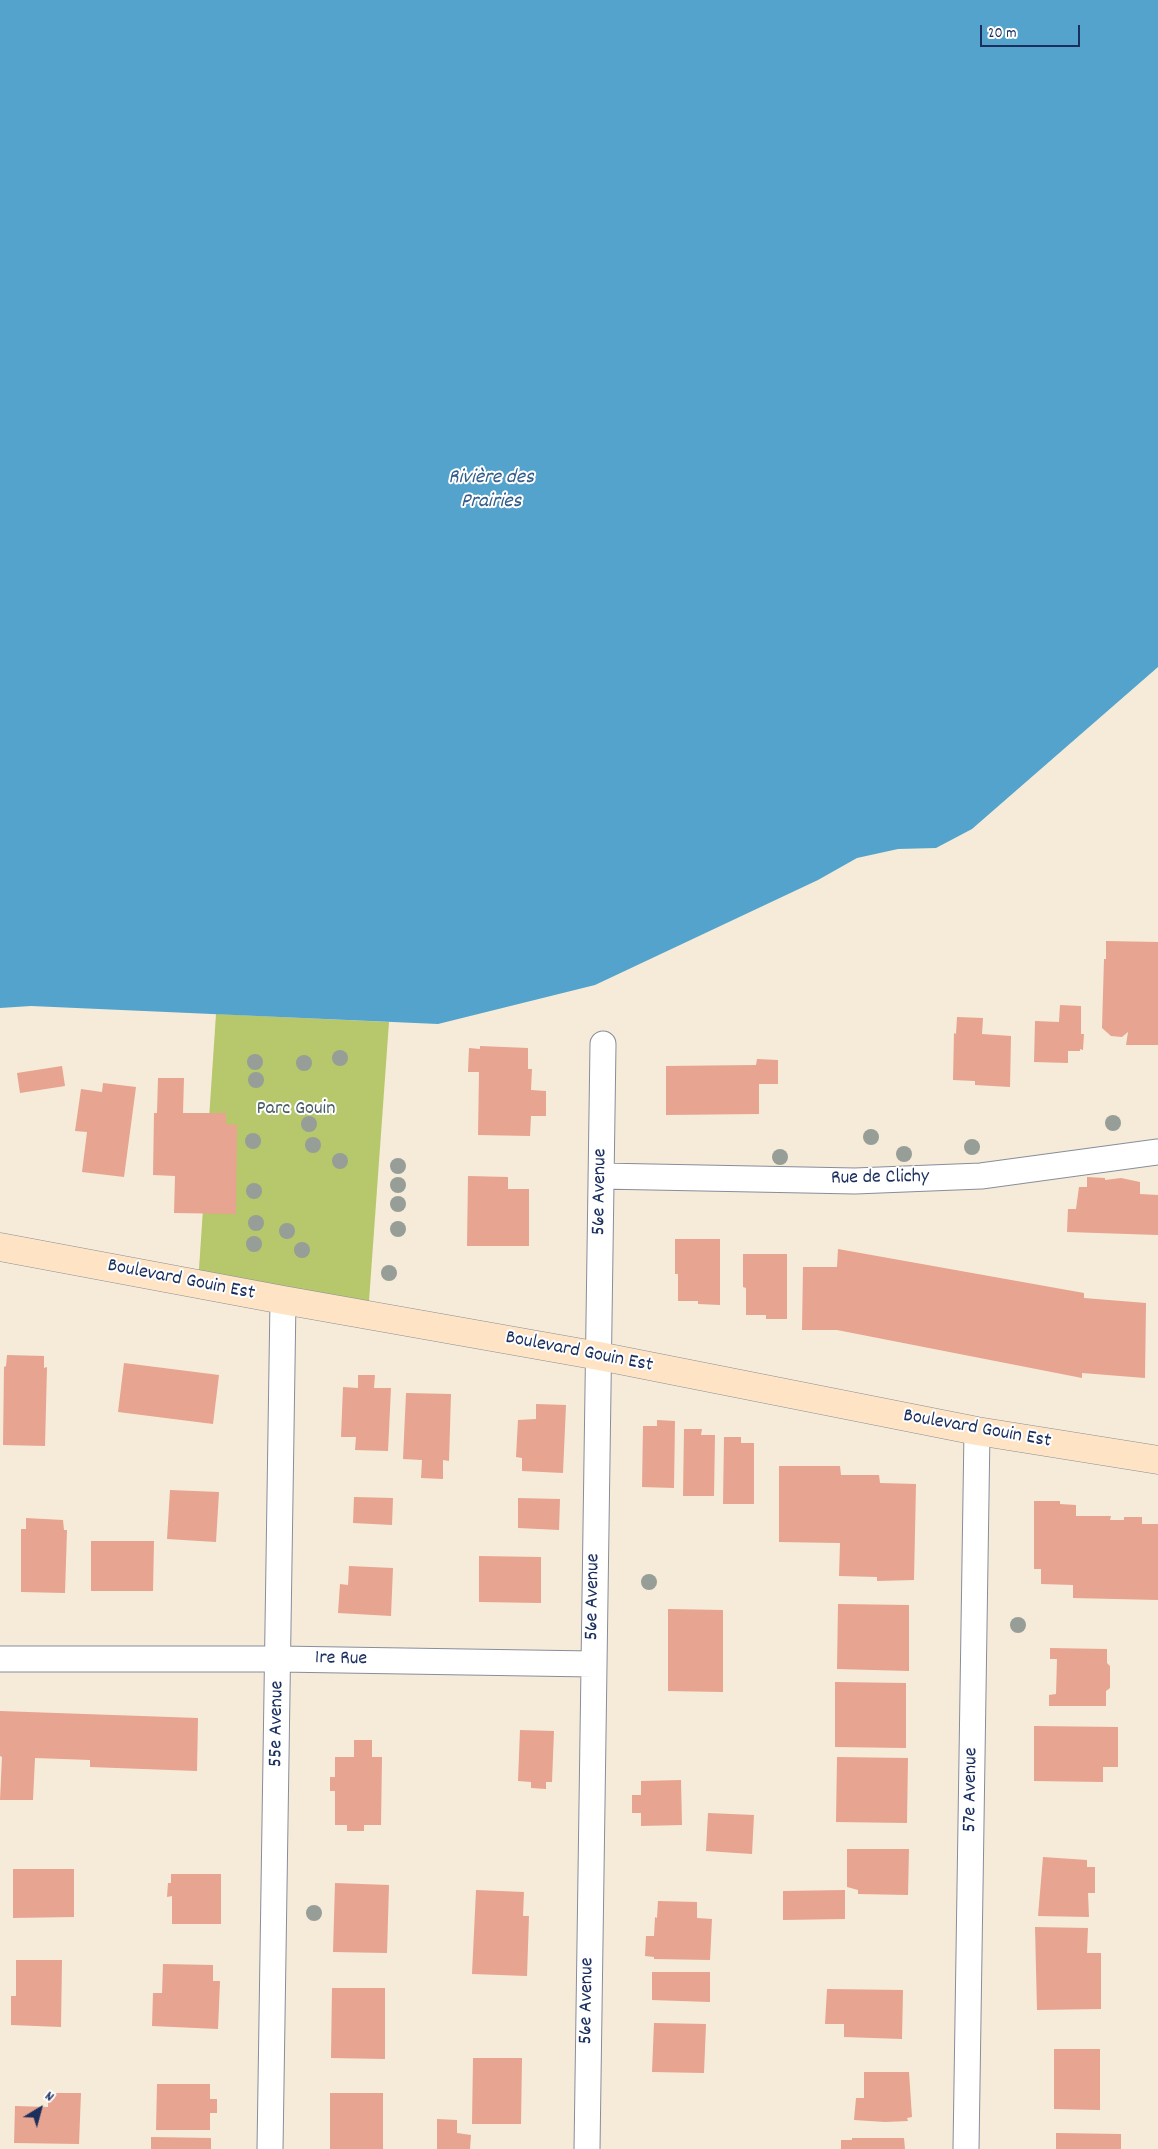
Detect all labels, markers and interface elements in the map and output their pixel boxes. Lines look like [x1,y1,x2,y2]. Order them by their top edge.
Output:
scale bar [983,15,1083,47]
text: 20 m [988,23,1016,45]
water label: Rivière des Prairies [448,466,534,516]
park label: Parc Gouin [256,1098,336,1122]
street label: 56e Avenue [588,1148,614,1236]
street label: Rue de Clichy [831,1166,929,1192]
street label: Boulevard Gouin Est [105,1255,257,1307]
street label: Boulevard Gouin Est [503,1327,655,1379]
street label: Boulevard Gouin Est [901,1405,1053,1455]
street label: 56e Avenue [581,1553,607,1641]
street label: 1re Rue [315,1648,367,1672]
street label: 55e Avenue [265,1680,291,1768]
street label: 57e Avenue [959,1747,985,1833]
street label: 56e Avenue [575,1957,601,2045]
north arrow [15,2084,65,2134]
text: N [40,2087,58,2107]

